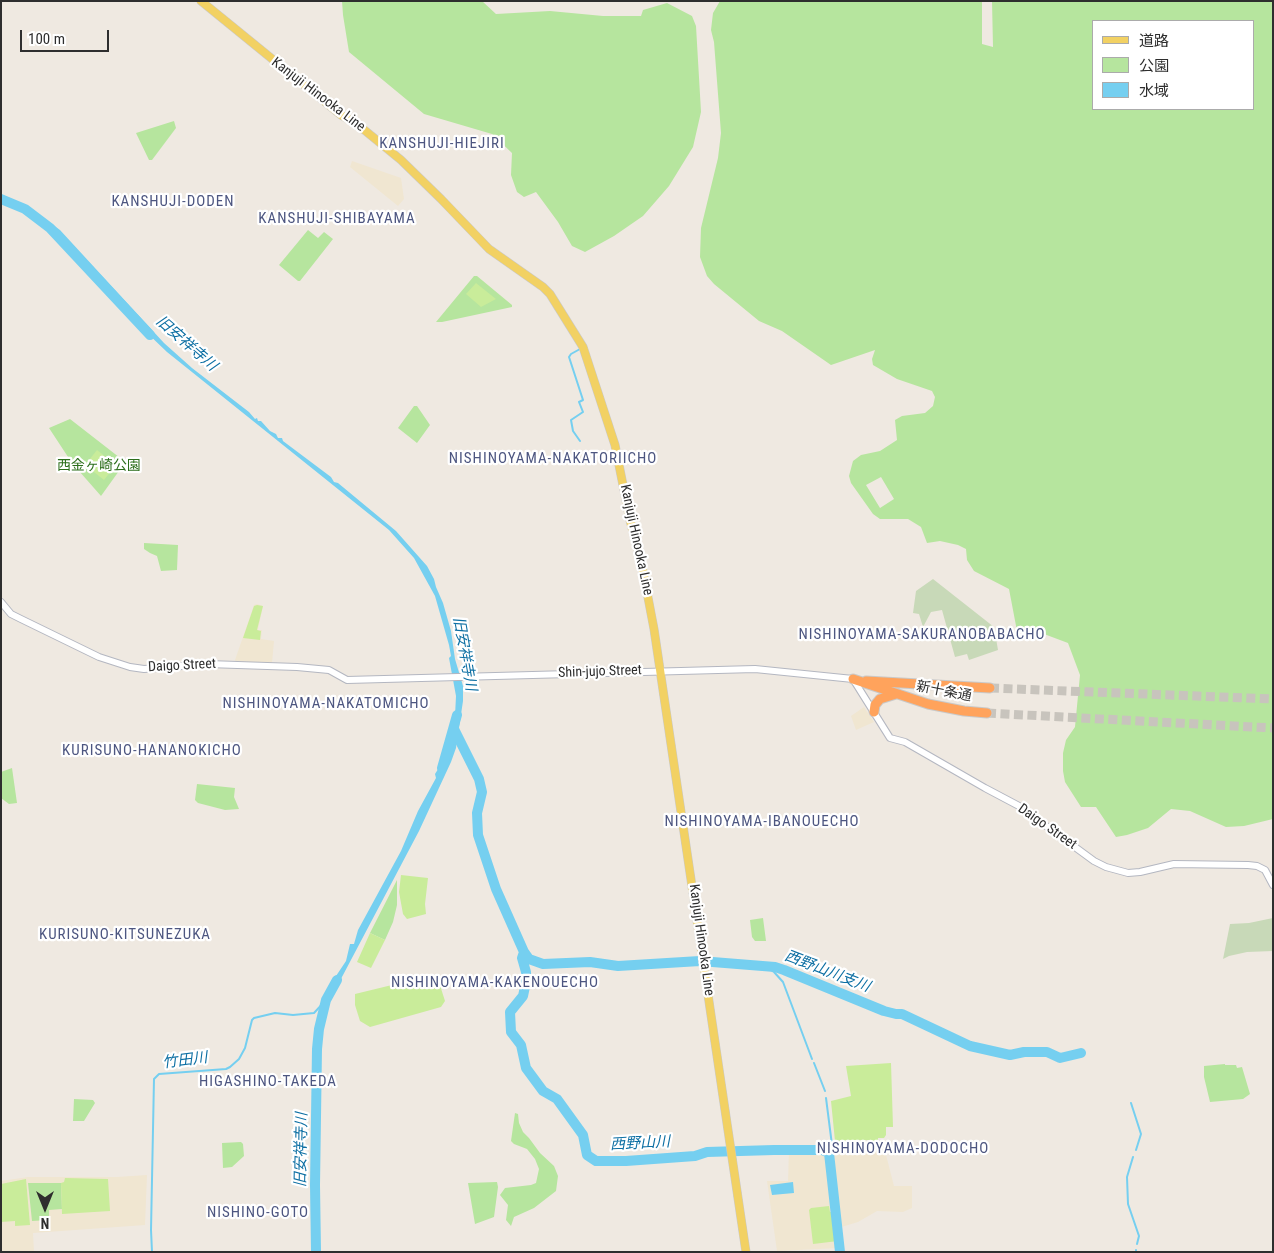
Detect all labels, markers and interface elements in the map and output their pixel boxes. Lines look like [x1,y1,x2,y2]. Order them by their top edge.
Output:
scale bar [22,20,111,52]
legend [1092,20,1254,110]
text: 100 m [28,30,65,48]
text: 道路 [1139,32,1169,50]
street label: Kanjuji Hinooka Line [268,54,368,136]
text: 公園 [1139,57,1169,75]
text: 水域 [1139,82,1169,100]
district label: KANSHUJI-HIEJIRI [377,135,507,153]
district label: KANSHUJI-DODEN [110,193,236,211]
district label: KANSHUJI-SHIBAYAMA [256,210,418,228]
water label: 旧安祥寺川 [152,313,220,375]
district label: NISHINOYAMA-NAKATORIICHO [446,450,660,468]
park label: 西金ヶ崎公園 [57,458,141,474]
street label: Kanjuji Hinooka Line [616,483,656,597]
water label: 旧安祥寺川 [449,616,479,692]
district label: NISHINOYAMA-SAKURANOBABACHO [795,626,1049,644]
street label: Daigo Street [148,656,216,676]
street label: Shin-jujo Street [558,662,642,682]
street label: 新十条通 [915,678,973,706]
district label: NISHINOYAMA-NAKATOMICHO [220,695,432,713]
district label: KURISUNO-HANANOKICHO [60,742,244,760]
street label: Daigo Street [1014,801,1080,853]
district label: NISHINOYAMA-IBANOUECHO [662,813,862,831]
street label: Kanjuji Hinooka Line [685,883,717,997]
district label: KURISUNO-KITSUNEZUKA [36,926,214,944]
water label: 西野山川支川 [782,947,872,997]
district label: NISHINOYAMA-KAKENOUECHO [388,974,602,992]
water label: 竹田川 [162,1049,208,1073]
district label: HIGASHINO-TAKEDA [197,1073,339,1091]
water label: 旧安祥寺川 [292,1112,312,1188]
water label: 西野山川 [610,1133,670,1155]
district label: NISHINOYAMA-DODOCHO [814,1140,992,1158]
north arrow [20,1183,70,1233]
district label: NISHINO-GOTO [205,1204,311,1222]
text: N [41,1215,49,1231]

